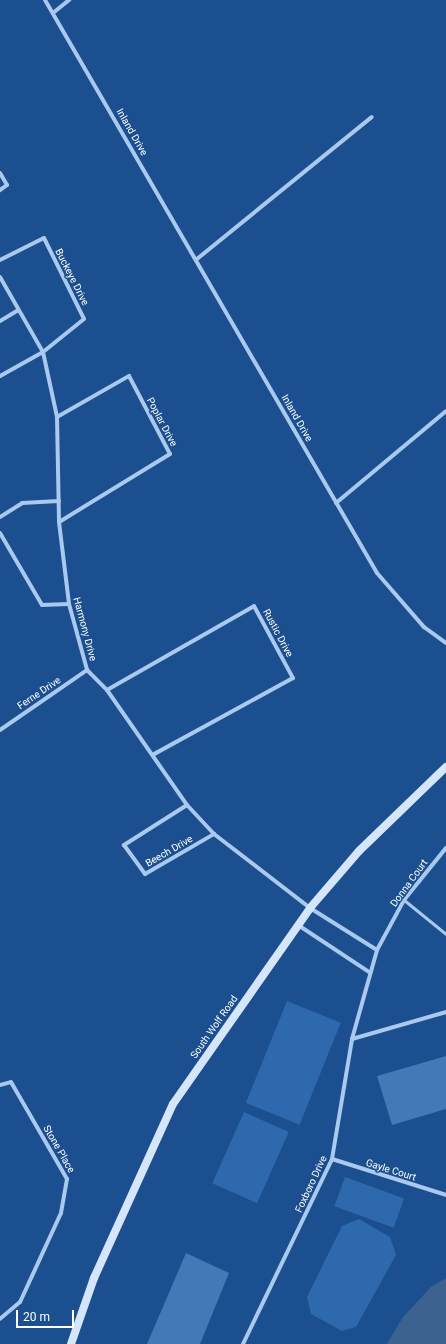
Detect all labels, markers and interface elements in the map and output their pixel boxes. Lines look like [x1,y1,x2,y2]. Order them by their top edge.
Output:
street label: Inland Drive [114,106,150,158]
street label: Buckeye Drive [53,247,91,307]
street label: Inland Drive [279,392,315,444]
street label: Poplar Drive [144,395,180,449]
street label: Harmony Drive [71,596,99,662]
street label: Rustic Drive [260,607,296,659]
street label: Ferne Drive [15,674,63,712]
street label: Beech Drive [143,833,195,869]
street label: Donna Court [388,857,430,909]
street label: South Wolf Road [188,993,240,1061]
street label: Stone Place [41,1123,77,1175]
street label: Foxboro Drive [293,1154,329,1214]
street label: Gayle Court [364,1157,418,1183]
scale bar [18,1302,76,1328]
text: 20 m [23,1310,50,1324]

